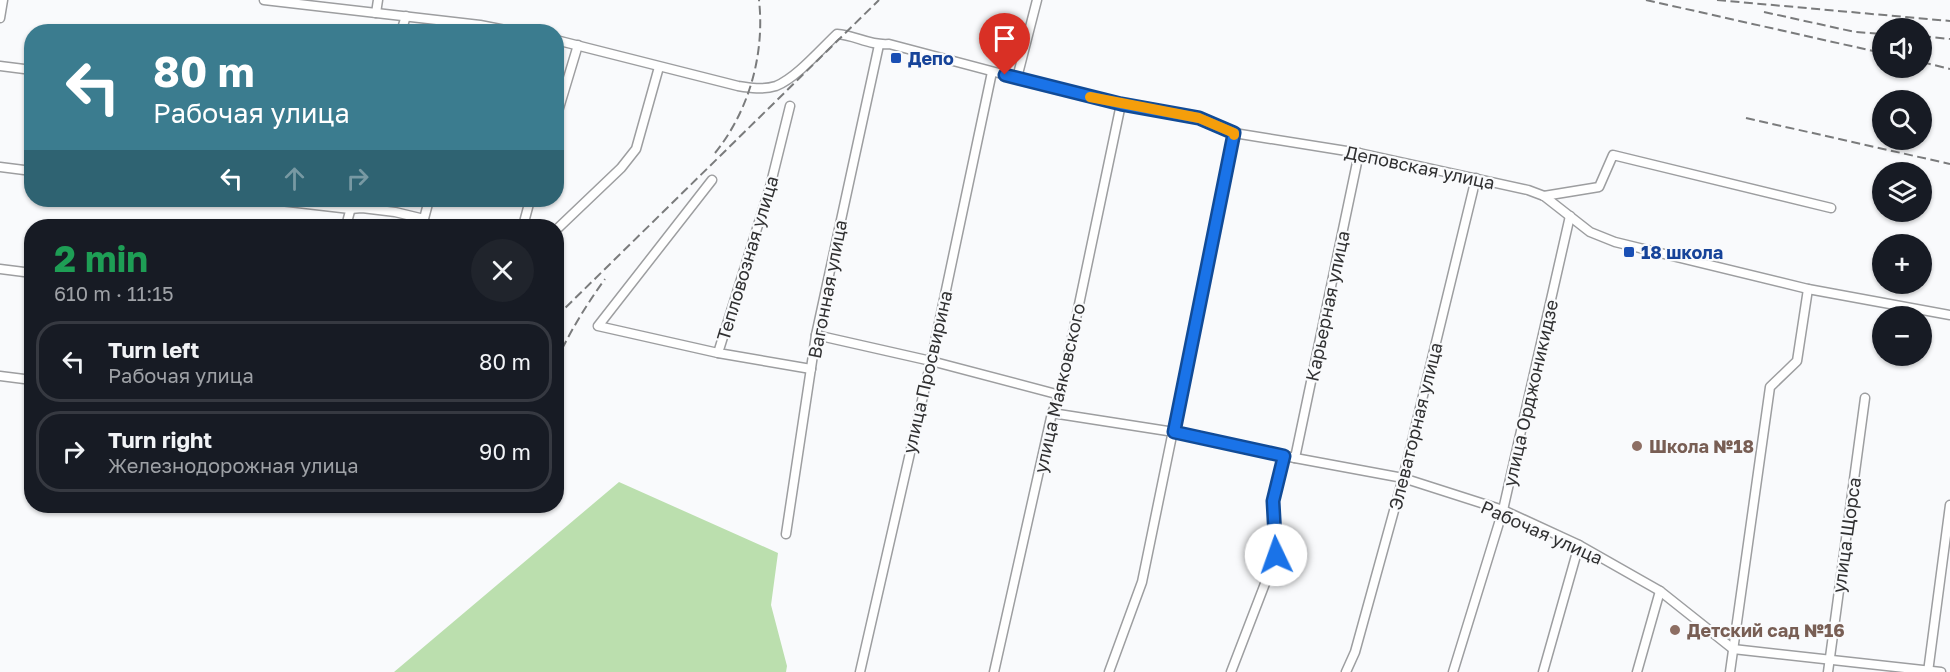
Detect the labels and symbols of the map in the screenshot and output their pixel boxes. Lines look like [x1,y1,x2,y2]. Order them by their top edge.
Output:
pin [979,13,1030,75]
place label: Депо [908,47,954,69]
marker: Депо [889,51,903,65]
street label: Деповская улица [1343,140,1497,194]
street label: Тепловозная улица [711,173,783,343]
street label: Вагонная улица [803,218,851,360]
street label: Карьерная улица [1300,229,1354,383]
place label: 18 школа [1641,241,1723,263]
marker: 18 школа [1622,245,1636,259]
street label: улица Просвирина [898,288,956,456]
street label: улица Орджоникидзе [1498,297,1562,489]
street label: улица Маяковского [1029,301,1089,475]
street label: Элеваторная улица [1384,340,1446,512]
place label: Школа №18 [1649,435,1754,457]
marker: Школа №18 [1630,439,1644,453]
street label: улица Щорса [1827,476,1865,594]
street label: Рабочая улица [1478,495,1606,569]
position arrow [1244,523,1308,587]
place label: Детский сад №16 [1687,619,1845,641]
marker: Детский сад №16 [1668,623,1682,637]

